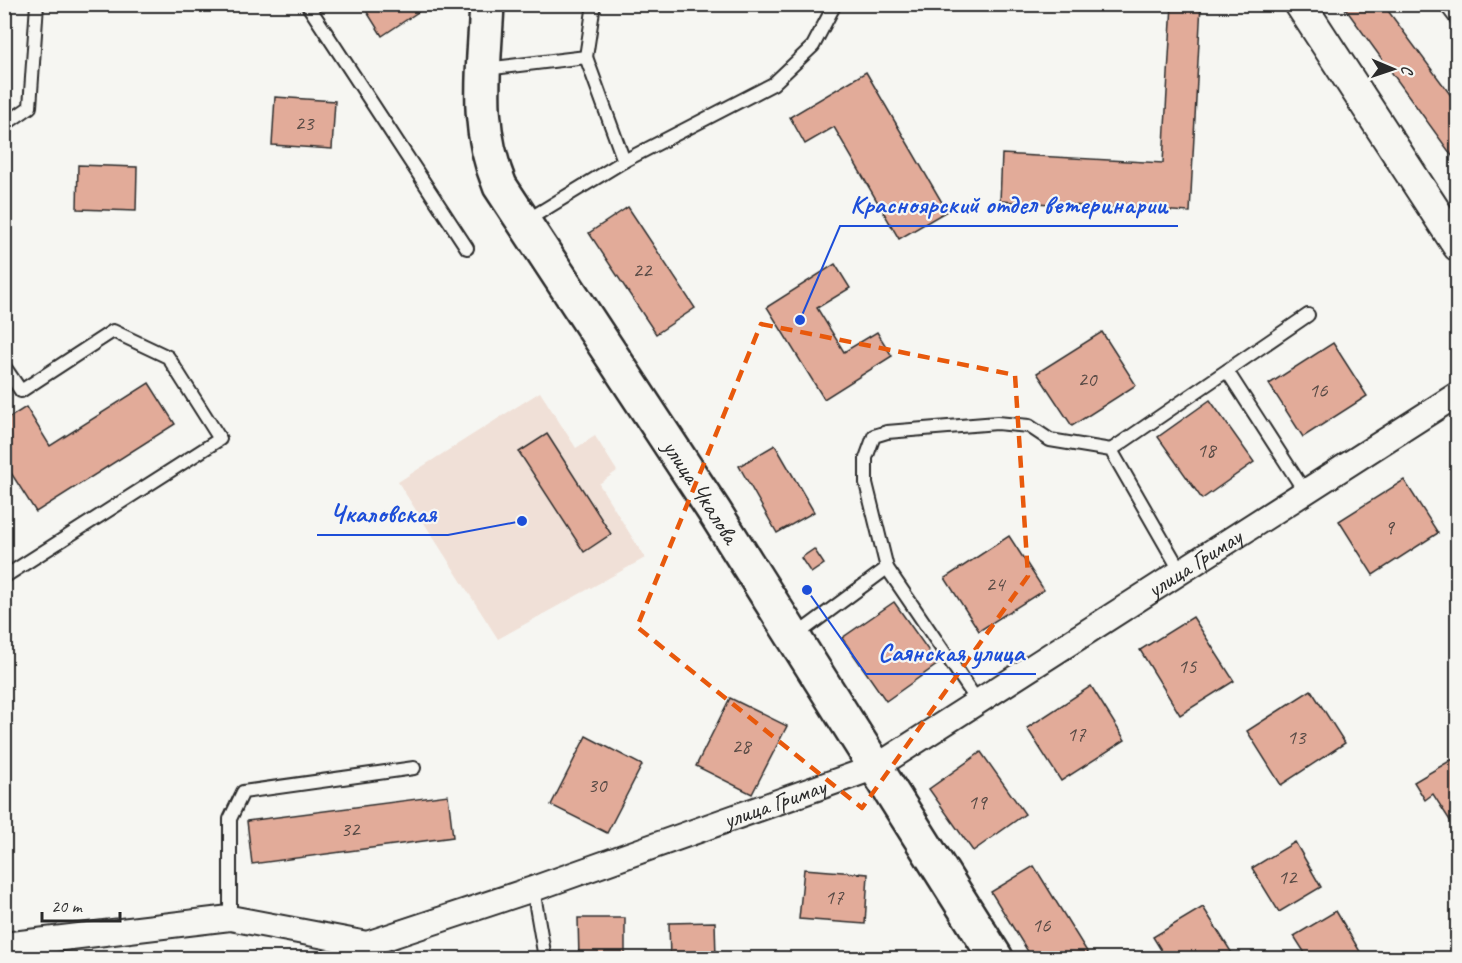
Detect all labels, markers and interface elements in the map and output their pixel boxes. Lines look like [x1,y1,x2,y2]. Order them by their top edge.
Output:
north arrow [1363,39,1423,99]
text: С [1397,65,1417,76]
house number: 23 [295,110,315,136]
callout: Красноярский отдел ветеринарии [840,182,1178,226]
text: Красноярский отдел ветеринарии [850,188,1169,221]
house number: 22 [633,257,653,283]
house number: 20 [1078,366,1098,392]
house number: 16 [1309,377,1328,403]
street label: улица Чкалова [655,432,747,551]
house number: 18 [1197,437,1218,463]
callout: Чкаловская [317,491,448,535]
text: Чкаловская [330,497,438,530]
house number: 9 [1384,514,1395,540]
street label: улица Гримау [1140,521,1249,605]
house number: 24 [986,571,1007,597]
callout: Саянская улица [866,630,1036,674]
text: Саянская улица [878,636,1026,669]
house number: 15 [1178,653,1198,679]
house number: 17 [1067,721,1087,747]
house number: 13 [1287,724,1307,750]
house number: 28 [732,733,753,759]
street label: улица Гримау [717,771,831,836]
house number: 30 [588,772,608,798]
house number: 19 [968,789,988,815]
house number: 32 [341,816,361,842]
house number: 12 [1278,864,1298,890]
house number: 17 [825,884,845,910]
scale bar [42,885,120,923]
text: 20 m [51,895,84,917]
house number: 16 [1032,912,1051,938]

